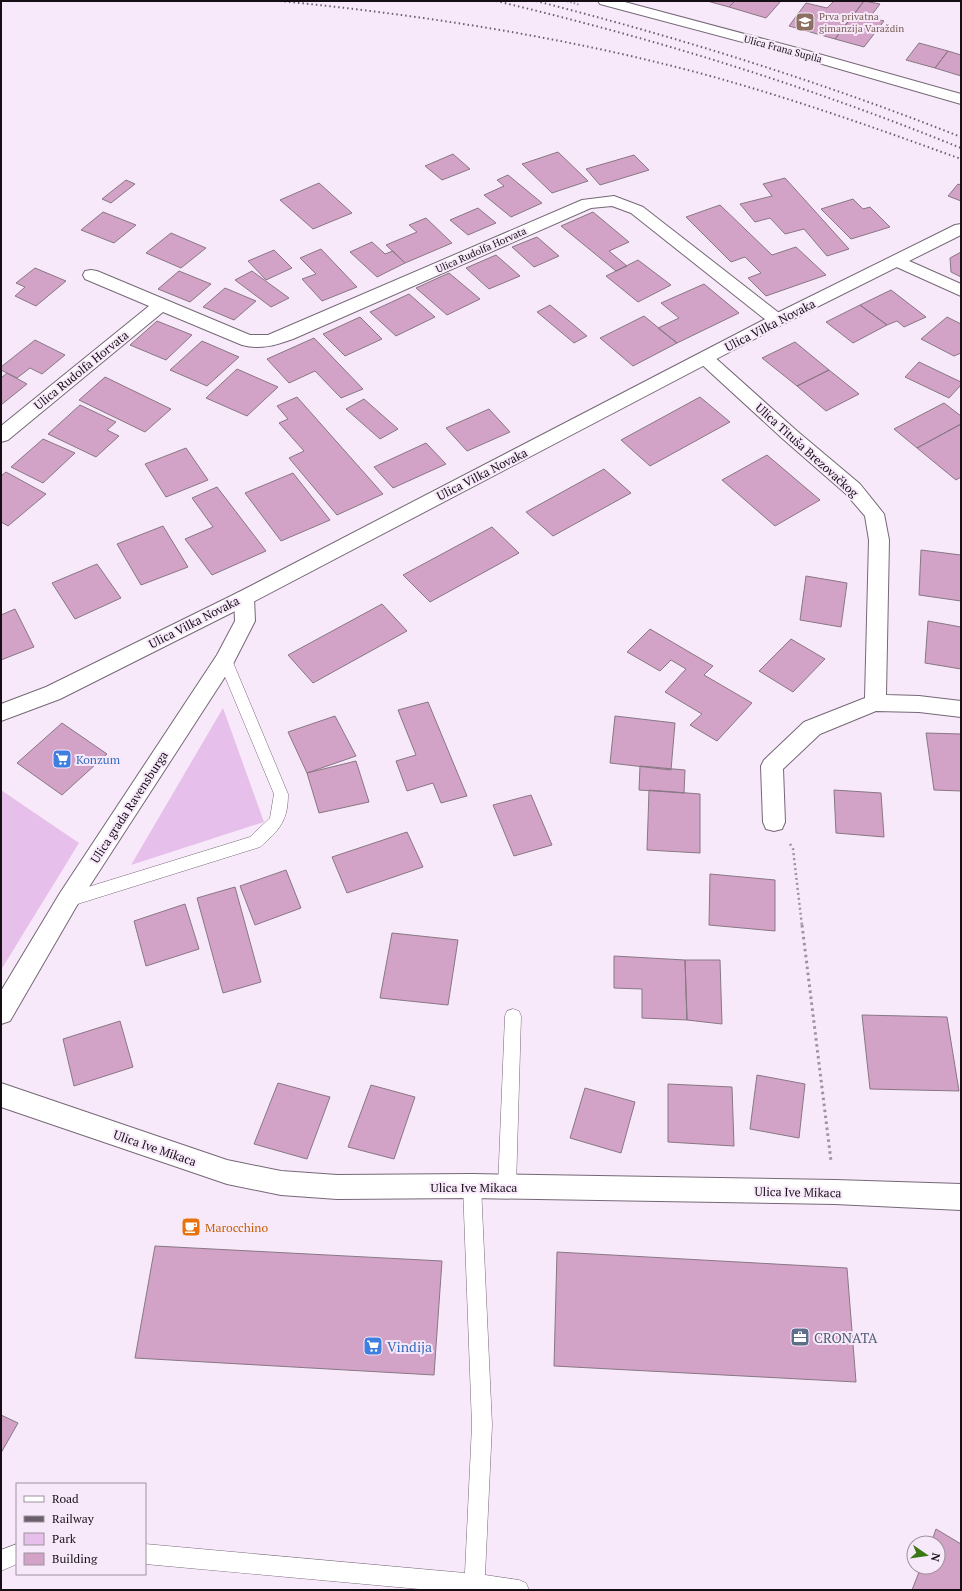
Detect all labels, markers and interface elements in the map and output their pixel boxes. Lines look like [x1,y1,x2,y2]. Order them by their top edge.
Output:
place label: Prva privatna gimanzija Varaždin [819,10,904,35]
school or university icon: Prva privatna gimanzija Varaždin [794,11,816,33]
street label: Ulica Frana Supila [742,32,824,66]
street label: Ulica Rudolfa Horvata [434,224,528,276]
street label: Ulica Vilka Novaka [722,296,818,354]
street label: Ulica Rudolfa Horvata [31,327,131,413]
street label: Ulica Tituša Brezovačkog [752,400,862,501]
street label: Ulica Vilka Novaka [434,445,530,503]
street label: Ulica Vilka Novaka [146,593,242,651]
supermarket icon: Konzum [51,748,73,770]
street label: Ulica grada Ravensburga [87,748,171,866]
place label: Konzum [76,752,121,767]
street label: Ulica Ive Mikaca [112,1127,198,1169]
street label: Ulica Ive Mikaca [431,1180,517,1195]
street label: Ulica Ive Mikaca [754,1184,842,1200]
cafe icon: Marocchino [180,1216,202,1238]
place label: Marocchino [205,1220,268,1235]
office icon: CRONATA [789,1326,811,1348]
place label: CRONATA [814,1328,878,1347]
supermarket icon: Vindija [362,1335,384,1357]
place label: Vindija [387,1337,432,1356]
legend [16,1483,146,1575]
text: Road [52,1491,79,1506]
text: Railway [52,1511,95,1526]
text: Park [52,1531,77,1546]
north arrow [906,1535,946,1575]
text: Building [52,1551,98,1566]
text: N [928,1552,944,1564]

